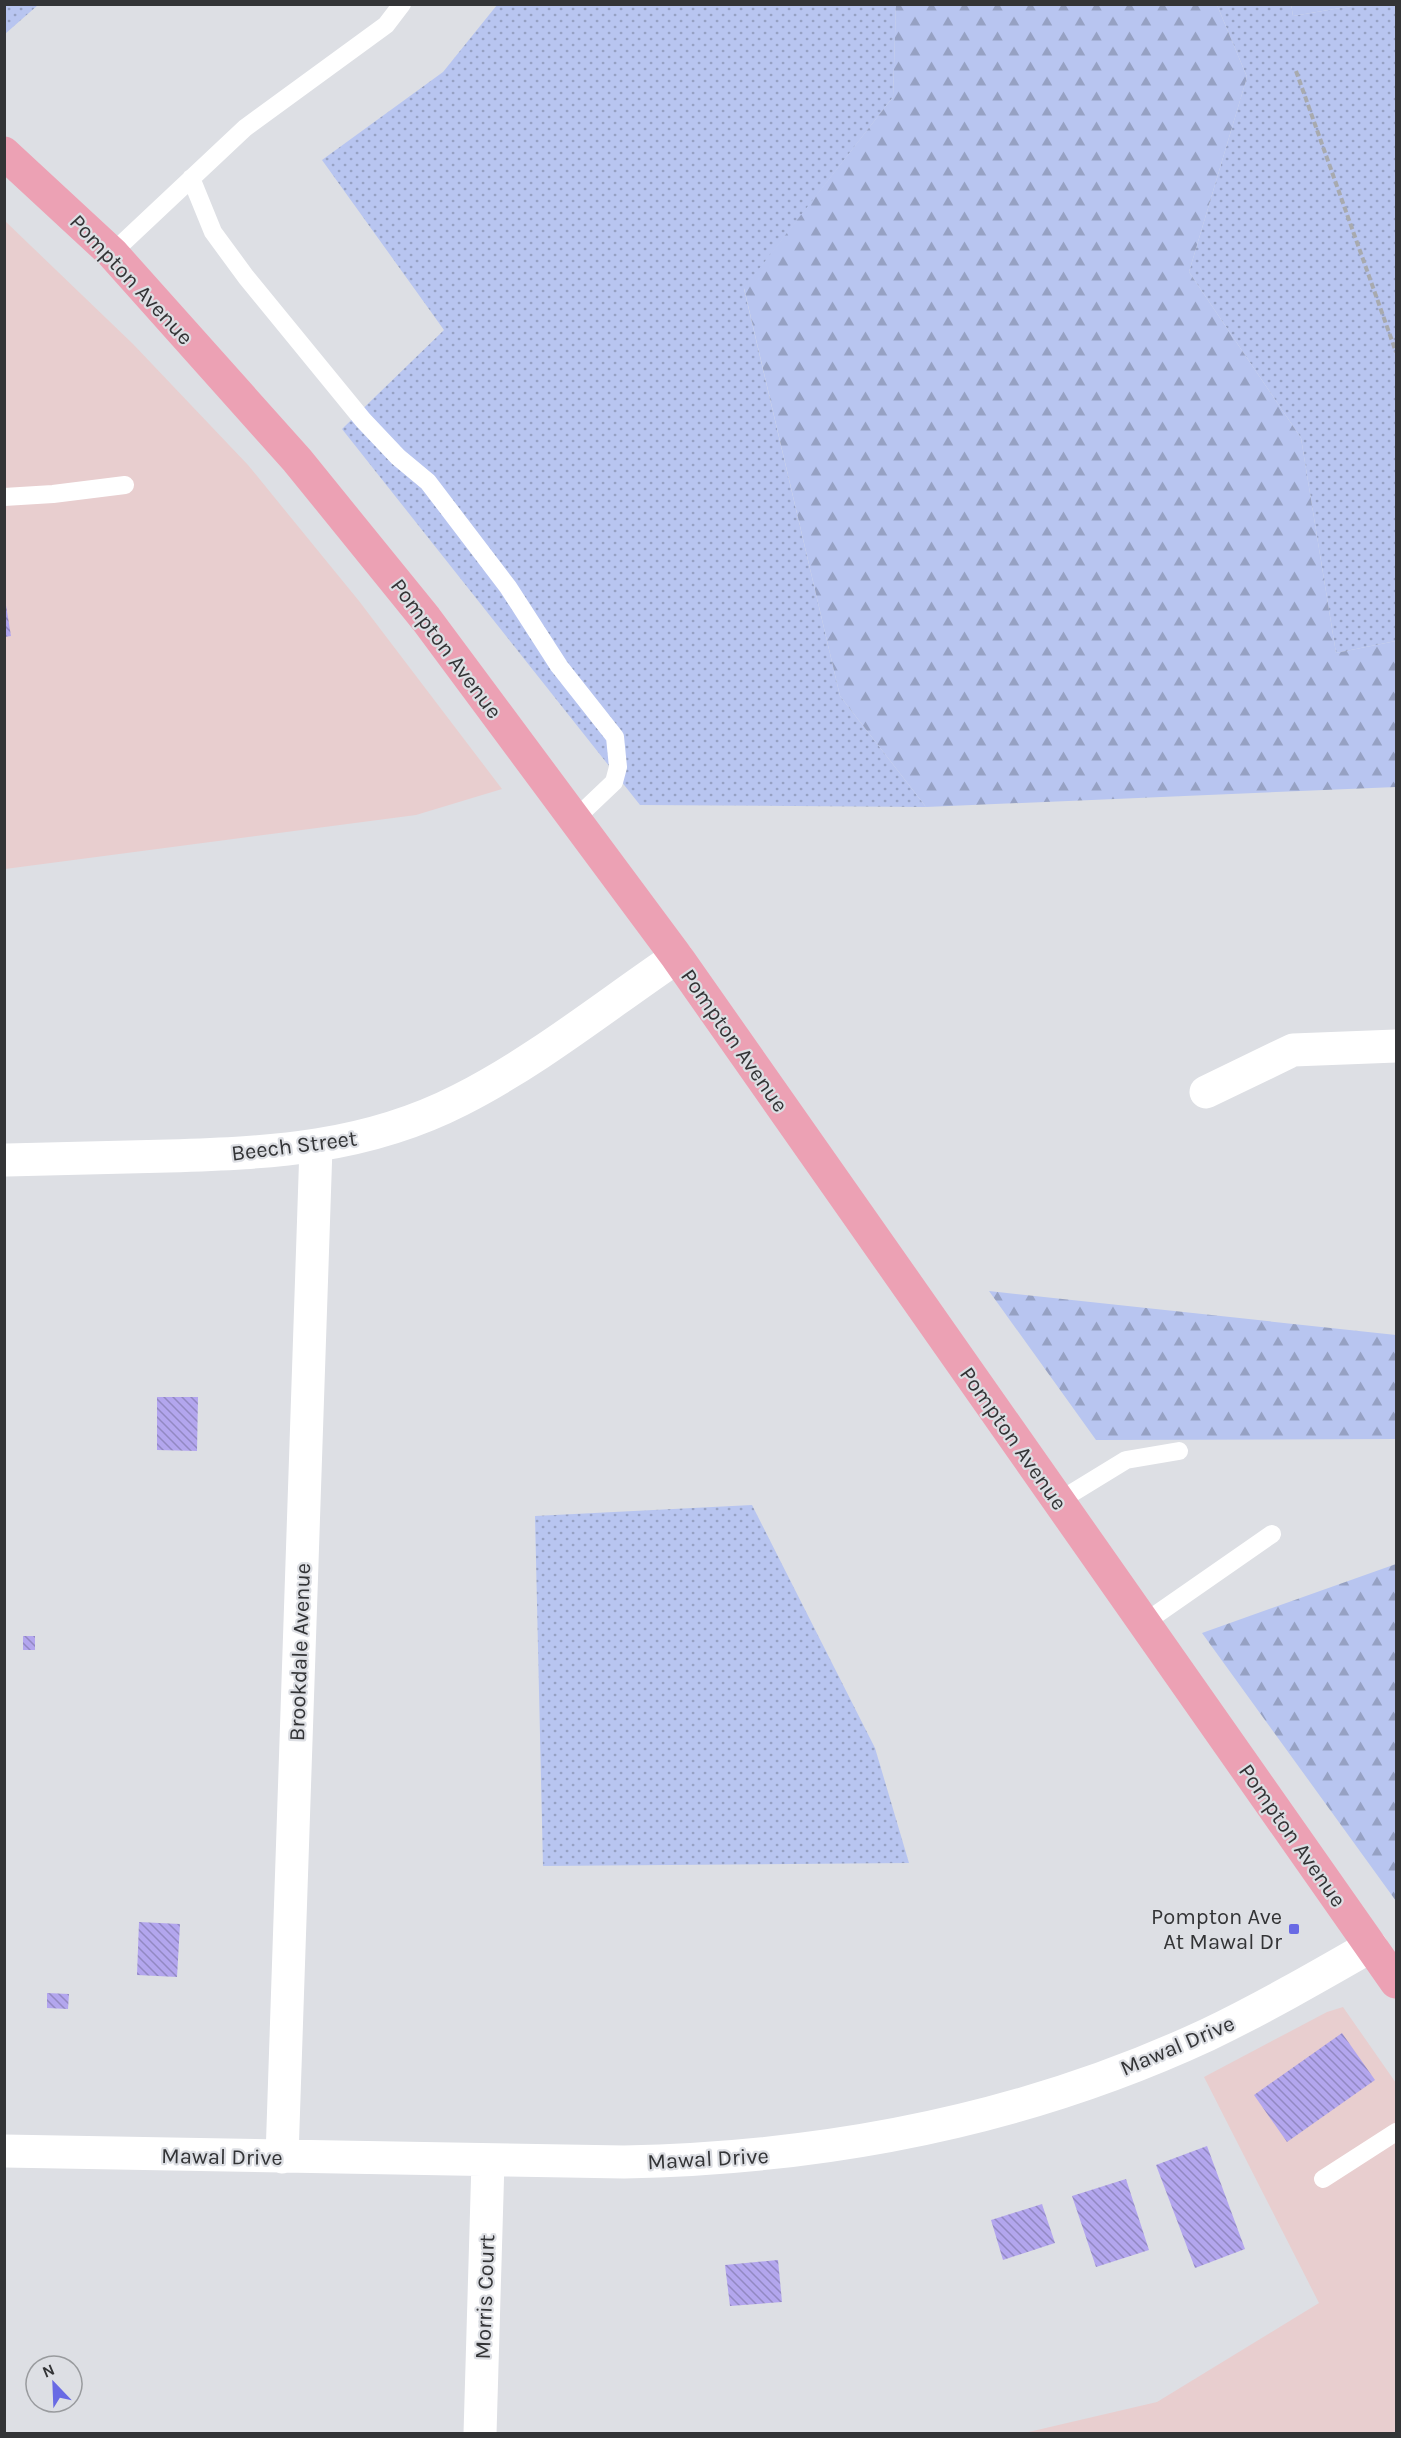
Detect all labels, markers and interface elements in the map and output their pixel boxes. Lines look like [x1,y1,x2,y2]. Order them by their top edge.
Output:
street label: Pompton Avenue [64,209,198,350]
street label: Pompton Avenue [385,573,507,724]
street label: Pompton Avenue [675,964,793,1117]
street label: Beech Street [230,1125,358,1167]
street label: Pompton Avenue [954,1362,1072,1515]
street label: Brookdale Avenue [284,1562,316,1742]
street label: Pompton Avenue [1233,1759,1351,1912]
place label: Pompton Ave At Mawal Dr [1151,1904,1282,1955]
marker: Pompton Ave At Mawal Dr [1287,1922,1301,1936]
street label: Mawal Drive [1116,2010,1238,2082]
street label: Mawal Drive [161,2143,283,2171]
street label: Mawal Drive [647,2143,769,2175]
street label: Morris Court [470,2234,500,2360]
north arrow [24,2354,84,2414]
text: N [39,2360,57,2382]

